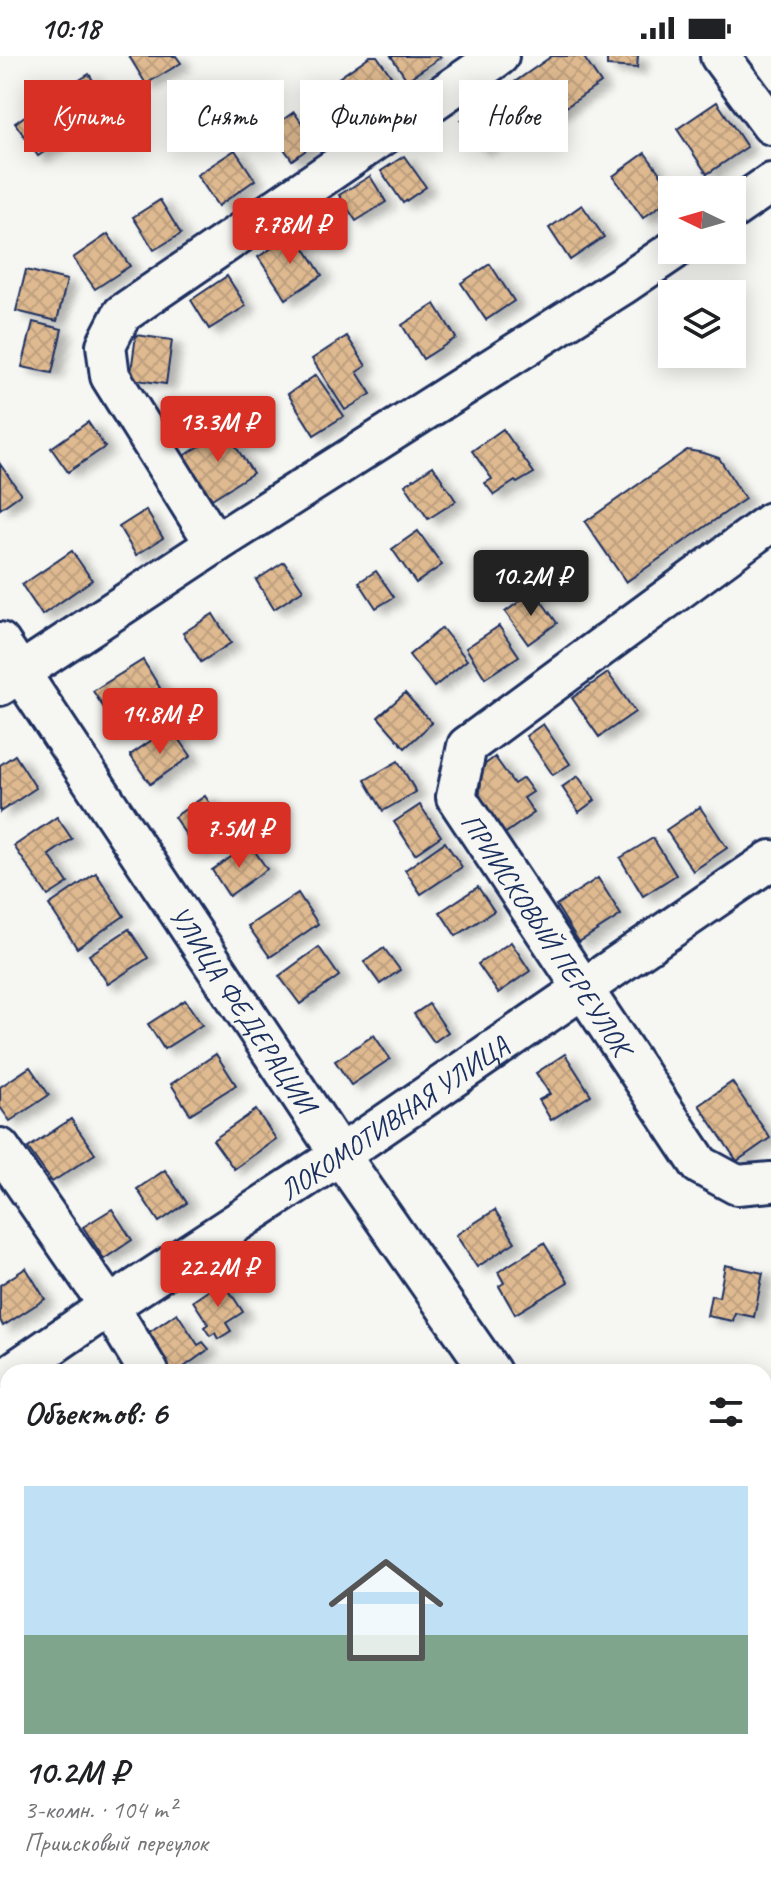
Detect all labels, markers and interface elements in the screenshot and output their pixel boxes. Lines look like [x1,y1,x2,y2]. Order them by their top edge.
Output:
text: 10:18 [40,9,100,47]
chip: Купить [24,80,151,152]
chip: Снять [167,80,284,152]
chip: Фильтры [300,80,443,152]
chip: Новое [459,80,568,152]
north arrow [658,176,746,264]
map controls [658,176,746,368]
pin: 7.78M ₽ [216,198,364,266]
text: 7.78M ₽ [251,207,329,240]
button: layers [658,280,746,368]
pin: 13.3M ₽ [144,396,292,464]
text: 13.3M ₽ [179,405,257,438]
pin: 10.2M ₽ [457,550,605,618]
text: 10.2M ₽ [492,559,570,592]
pin: 14.8M ₽ [86,688,234,756]
text: 14.8M ₽ [121,697,199,730]
pin: 7.5M ₽ [174,802,304,870]
street label: ПРИИСКОВЫЙ ПЕРЕУЛОК [453,806,643,1067]
text: 7.5M ₽ [206,811,272,844]
street label: УЛИЦА ФЕДЕРАЦИИ [162,899,326,1123]
street label: ЛОКОМОТИВНАЯ УЛИЦА [273,1028,516,1208]
pin: 22.2M ₽ [144,1241,292,1309]
text: 22.2M ₽ [179,1250,257,1283]
icon: filters [704,1390,748,1434]
text: Объектов: 6 [24,1391,167,1434]
icon: home [314,1538,458,1682]
text: 10.2M ₽ [24,1750,127,1793]
text: 3-комн. · 104 m² [24,1793,176,1826]
text: Приисковый переулок [24,1826,207,1859]

